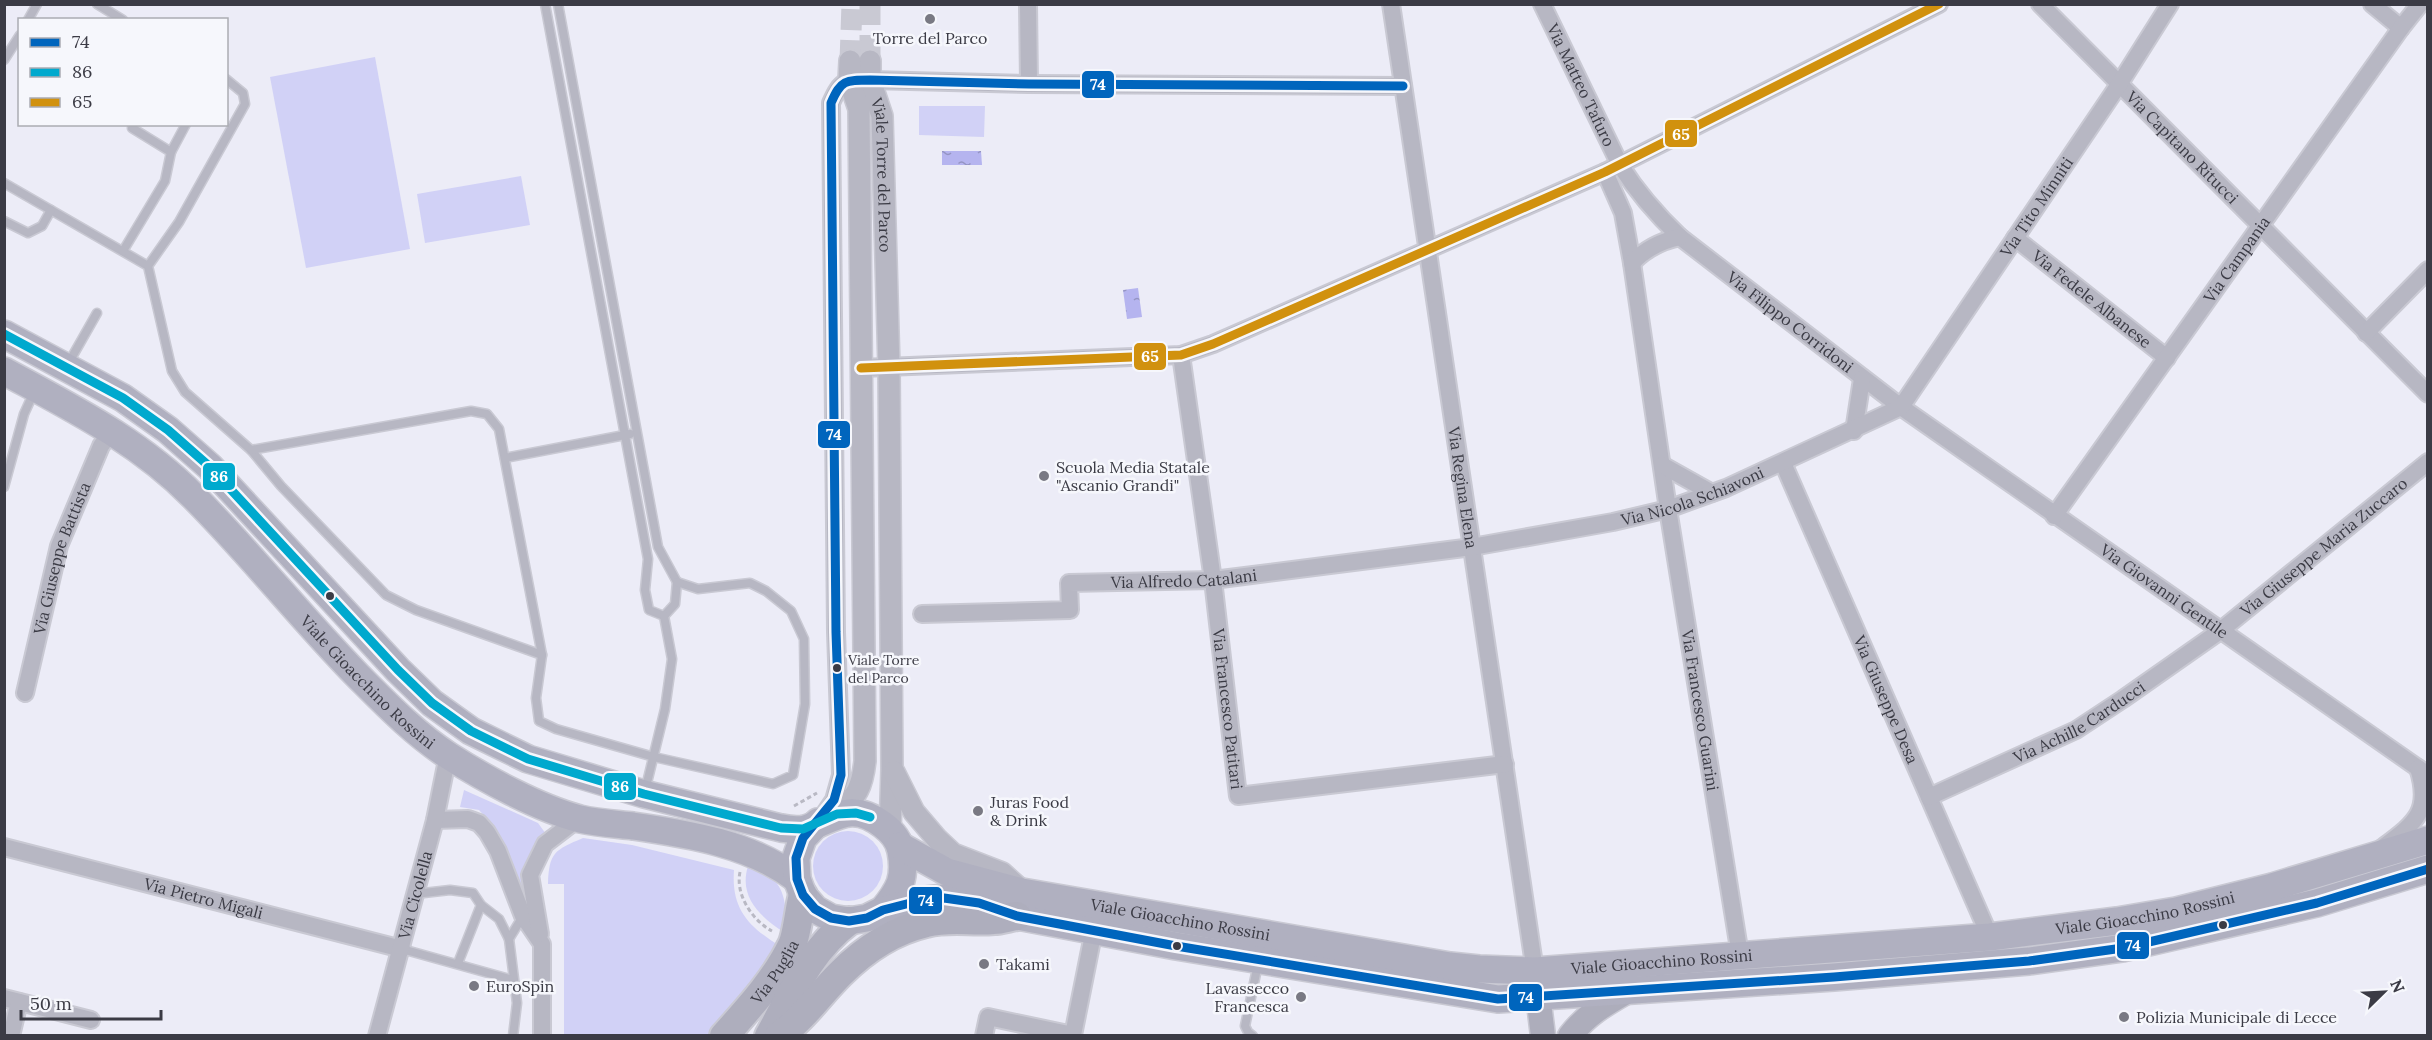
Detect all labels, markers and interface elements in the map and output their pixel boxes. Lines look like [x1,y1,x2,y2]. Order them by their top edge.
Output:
marker: Torre del Parco [923,12,937,26]
legend [18,18,228,126]
street label: Via Matteo Tafuro [1543,19,1619,150]
place label: Torre del Parco [873,28,987,48]
text: 74 [72,30,90,53]
text: 86 [72,60,93,83]
line badge: 74 [1081,70,1115,99]
text: 74 [1090,74,1106,94]
street label: Via Capitano Ritucci [2121,86,2243,208]
text: 65 [72,90,92,113]
street label: Viale Torre del Parco [866,94,896,253]
line badge: 65 [1664,119,1698,148]
text: 65 [1672,124,1690,144]
street label: Via Tito Minniti [1995,153,2077,261]
street label: Via Campania [2198,212,2274,307]
street label: Via Fedele Albanese [2028,245,2156,352]
street label: Via Filippo Corridoni [1722,266,1857,377]
line badge: 65 [1133,342,1167,371]
text: 65 [1141,346,1159,366]
line badge: 74 [817,420,851,449]
text: 74 [826,424,842,444]
street label: Via Regina Elena [1444,424,1482,550]
place label: Scuola Media Statale "Ascanio Grandi" [1056,457,1210,495]
line badge: 86 [202,462,236,491]
street label: Via Nicola Schiavoni [1618,462,1767,530]
text: 86 [210,466,228,486]
marker: Scuola Media Statale "Ascanio Grandi" [1037,469,1051,483]
street label: Via Giuseppe Maria Zuccaro [2235,473,2411,621]
street label: Via Giuseppe Battista [29,479,95,637]
street label: Via Giovanni Gentile [2096,539,2233,643]
street label: Via Alfredo Catalani [1110,565,1258,592]
unlabelled marker [324,590,336,602]
street label: Viale Gioacchino Rossini [296,610,439,753]
street label: Via Francesco Patitari [1209,626,1247,790]
street label: Via Francesco Guarini [1677,627,1723,792]
street label: Via Giuseppe Desa [1849,631,1923,767]
place label: Viale Torre del Parco [847,651,920,687]
marker: Viale Torre del Parco [831,662,843,674]
street label: Via Achille Carducci [2009,677,2149,768]
line badge: 86 [603,772,637,801]
text: 86 [611,776,629,796]
place label: Juras Food & Drink [989,792,1069,830]
marker: Juras Food & Drink [971,804,985,818]
street label: Via Cicolella [393,849,436,942]
street label: Via Pietro Migali [141,873,265,923]
line badge: 74 [908,886,943,915]
street label: Viale Gioacchino Rossini [2053,887,2237,939]
text: 74 [918,890,934,910]
street label: Viale Gioacchino Rossini [1088,894,1272,945]
unlabelled marker [2217,919,2229,931]
line badge: 74 [2116,931,2150,960]
text: 74 [2125,935,2141,955]
street label: Via Puglia [746,937,803,1009]
unlabelled marker [1171,940,1183,952]
street label: Viale Gioacchino Rossini [1569,945,1753,978]
place label: Takami [996,954,1050,974]
marker: Takami [977,957,991,971]
north arrow [2354,962,2414,1022]
place label: EuroSpin [486,976,554,996]
text: N [2386,976,2409,996]
place label: Lavassecco Francesca [1206,978,1289,1016]
marker: EuroSpin [467,979,481,993]
scale bar [21,983,160,1021]
line badge: 74 [1508,983,1543,1012]
text: 74 [1518,987,1534,1007]
marker: Lavassecco Francesca [1294,990,1308,1004]
text: 50 m [30,992,72,1015]
place label: Polizia Municipale di Lecce [2136,1007,2337,1027]
marker: Polizia Municipale di Lecce [2117,1010,2131,1024]

